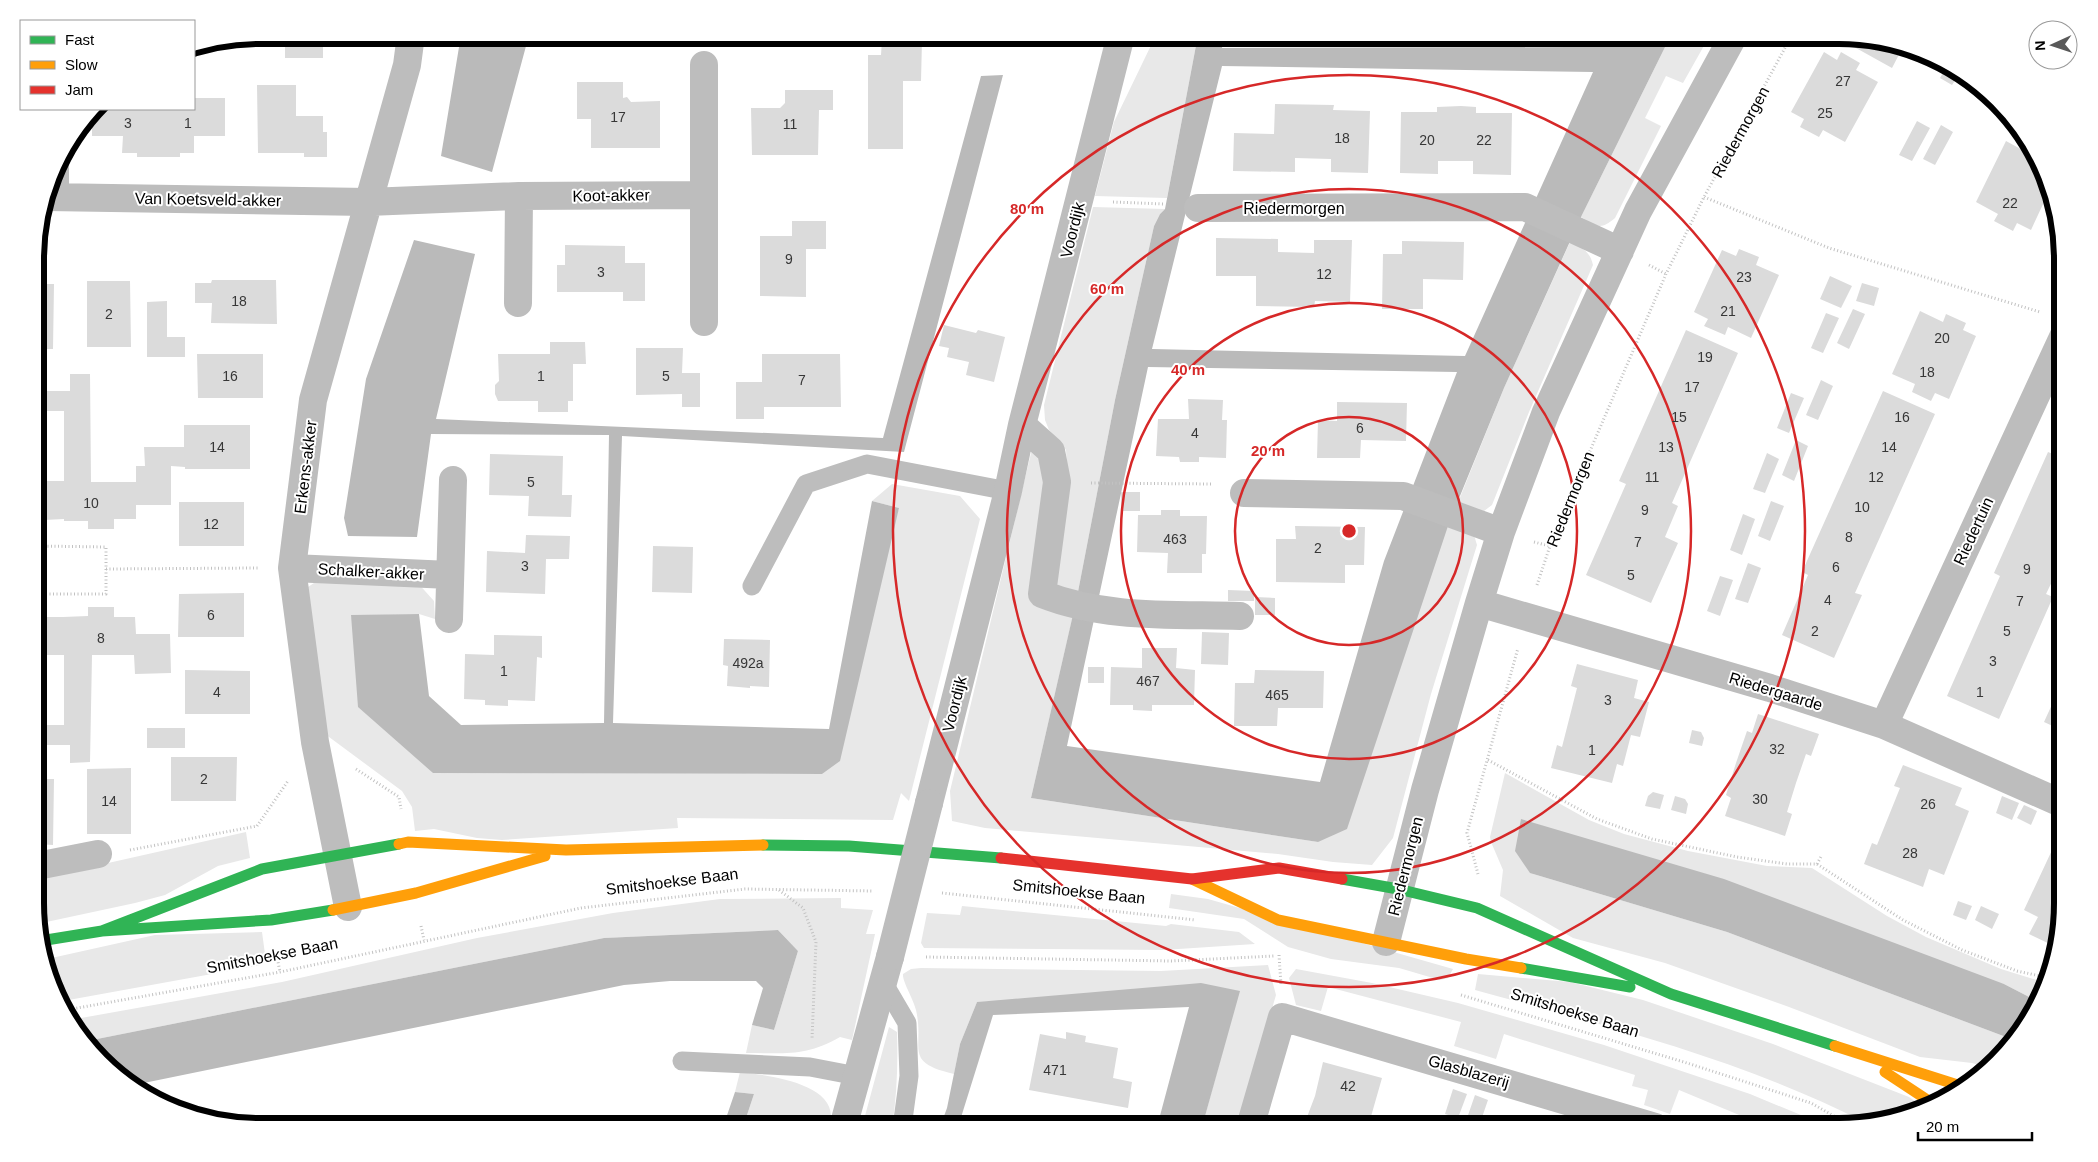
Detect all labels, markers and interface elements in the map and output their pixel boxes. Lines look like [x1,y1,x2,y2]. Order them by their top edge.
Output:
legend [20,20,195,110]
north arrow [2028,20,2078,70]
text: Fast [65,31,95,48]
text: N [2032,40,2048,51]
text: Slow [65,56,98,73]
house number: 27 [1835,73,1851,89]
text: Jam [65,81,93,98]
street label: Riedermorgen [1708,84,1772,181]
house number: 25 [1817,105,1833,121]
house number: 17 [610,109,626,125]
house number: 3 [124,115,132,131]
house number: 1 [184,115,192,131]
house number: 11 [783,116,797,132]
house number: 18 [1334,130,1350,146]
house number: 20 [1419,132,1435,148]
house number: 22 [1476,132,1492,148]
street label: Koot-akker [572,186,651,205]
street label: Van Koetsveld-akker [135,190,282,209]
house number: 22 [2002,195,2018,211]
street label: Voordijk [1057,199,1088,260]
text: 80 m [1010,200,1044,217]
street label: Riedermorgen [1243,200,1345,217]
house number: 9 [785,251,793,267]
house number: 3 [597,264,605,280]
house number: 12 [1316,266,1332,282]
house number: 23 [1736,269,1752,285]
text: 60 m [1090,280,1124,297]
house number: 18 [231,293,247,309]
house number: 21 [1720,303,1736,319]
house number: 2 [105,306,113,322]
house number: 20 [1934,330,1950,346]
house number: 19 [1697,349,1713,365]
text: 40 m [1171,361,1205,378]
house number: 18 [1919,364,1935,380]
house number: 16 [222,368,238,384]
house number: 1 [537,368,545,384]
house number: 5 [662,368,670,384]
house number: 7 [798,372,806,388]
house number: 17 [1684,379,1700,395]
house number: 15 [1671,409,1687,425]
house number: 16 [1894,409,1910,425]
street label: Erkens-akker [291,419,320,515]
house number: 6 [1356,420,1364,436]
house number: 4 [1191,425,1199,441]
house number: 14 [209,439,225,455]
house number: 13 [1658,439,1674,455]
house number: 14 [1881,439,1897,455]
text: 20 m [1251,442,1285,459]
street label: Riedermorgen [1544,449,1597,549]
house number: 11 [1645,469,1659,485]
house number: 12 [1868,469,1884,485]
house number: 5 [527,474,535,490]
house number: 10 [83,495,99,511]
street label: Riedertuin [1950,495,1997,568]
house number: 10 [1854,499,1870,515]
house number: 9 [1641,502,1649,518]
house number: 12 [203,516,219,532]
centre of rings [1340,522,1358,540]
house number: 8 [1845,529,1853,545]
house number: 463 [1163,531,1187,547]
house number: 7 [1634,534,1642,550]
house number: 2 [1314,540,1322,556]
house number: 3 [521,558,529,574]
house number: 6 [1832,559,1840,575]
street label: Schalker-akker [317,560,425,583]
house number: 9 [2023,561,2031,577]
house number: 5 [1627,567,1635,583]
house number: 4 [1824,592,1832,608]
house number: 7 [2016,593,2024,609]
house number: 6 [207,607,215,623]
house number: 2 [1811,623,1819,639]
house number: 5 [2003,623,2011,639]
house number: 8 [97,630,105,646]
house number: 3 [1989,653,1997,669]
house number: 492a [732,655,764,671]
house number: 1 [500,663,508,679]
street label: Riedergaarde [1727,669,1825,714]
street label: Voordijk [939,673,970,734]
house number: 467 [1136,673,1160,689]
house number: 4 [213,684,221,700]
house number: 1 [1976,684,1984,700]
house number: 465 [1265,687,1289,703]
house number: 3 [1604,692,1612,708]
house number: 32 [1769,741,1785,757]
house number: 1 [1588,742,1596,758]
house number: 2 [200,771,208,787]
house number: 30 [1752,791,1768,807]
house number: 14 [101,793,117,809]
house number: 26 [1920,796,1936,812]
street label: Riedermorgen [1385,815,1426,917]
house number: 28 [1902,845,1918,861]
street label: Smitshoekse Baan [605,865,739,898]
street label: Smitshoekse Baan [1012,876,1146,907]
street label: Smitshoekse Baan [205,934,339,977]
street label: Smitshoekse Baan [1509,985,1641,1040]
street label: Glasblazerij [1426,1052,1511,1091]
house number: 471 [1043,1062,1067,1078]
house number: 42 [1340,1078,1356,1094]
scale bar [1918,1110,2032,1142]
text: 20 m [1926,1118,1959,1135]

